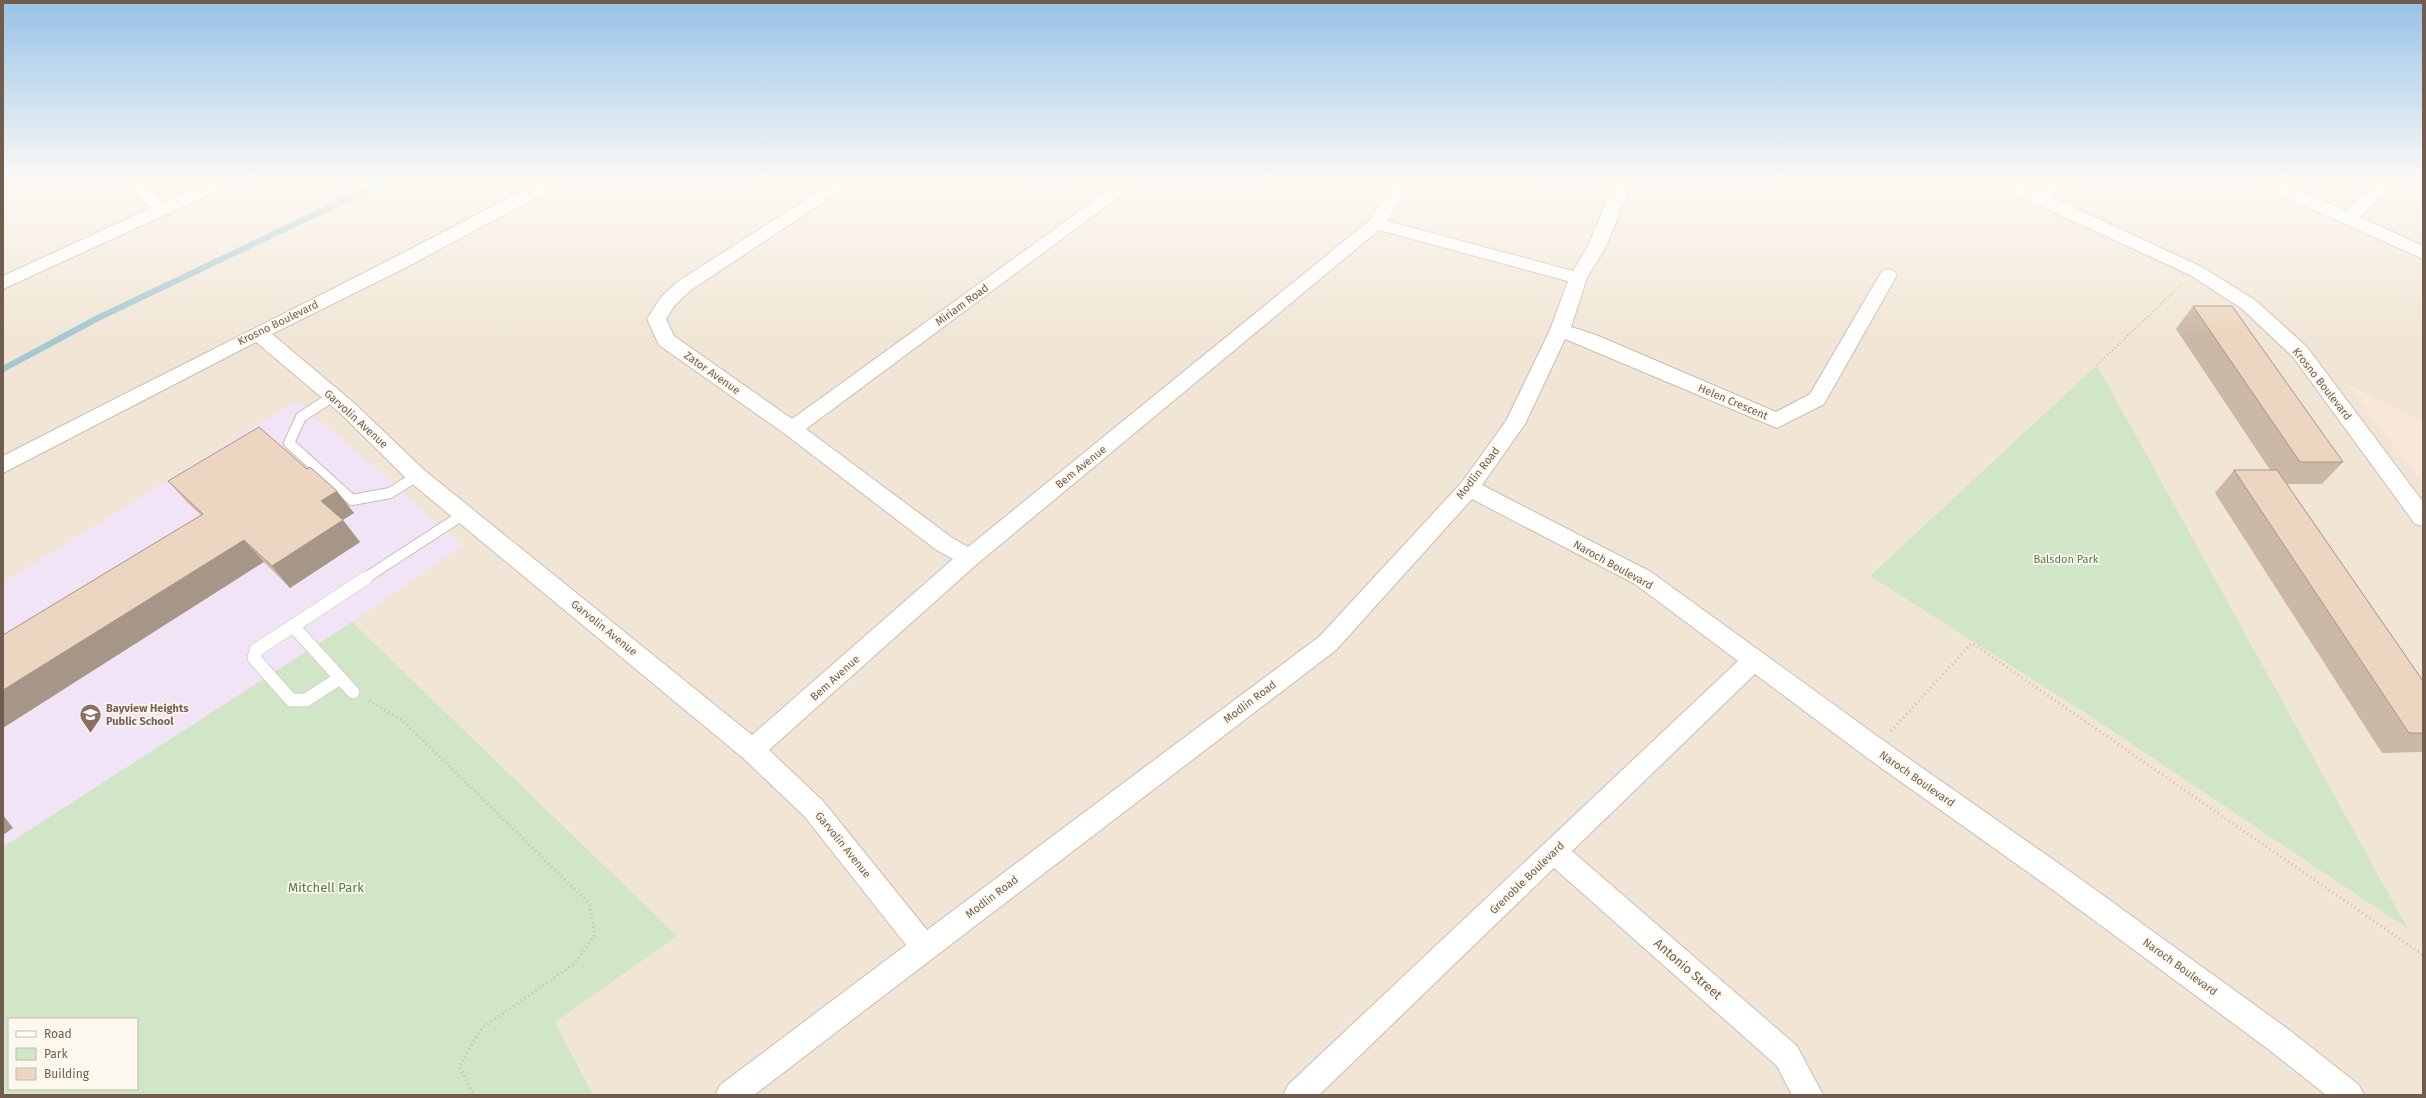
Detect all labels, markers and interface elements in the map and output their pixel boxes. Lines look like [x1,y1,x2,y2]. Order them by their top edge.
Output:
street label: Miriam Road [933,281,991,329]
street label: Krosno Boulevard [236,298,320,348]
street label: Krosno Boulevard [2290,345,2354,423]
street label: Zator Avenue [681,349,743,397]
street label: Helen Crescent [1696,381,1770,423]
street label: Garvolin Avenue [321,387,391,451]
street label: Bem Avenue [1053,443,1109,491]
street label: Modlin Road [1454,444,1502,502]
street label: Naroch Boulevard [1571,538,1655,592]
park label: Balsdon Park [2034,553,2099,566]
street label: Garvolin Avenue [568,597,640,659]
street label: Bem Avenue [808,653,862,703]
street label: Modlin Road [1221,678,1279,726]
school or university icon: Bayview Heights Public School [77,701,103,734]
place label: Bayview Heights Public School [106,702,189,728]
street label: Naroch Boulevard [1877,748,1957,810]
street label: Garvolin Avenue [812,809,874,881]
street label: Grenoble Boulevard [1487,839,1567,917]
street label: Modlin Road [963,873,1021,921]
park label: Mitchell Park [288,880,364,895]
street label: Antonio Street [1651,936,1725,1003]
street label: Naroch Boulevard [2140,936,2220,998]
legend [8,1018,138,1090]
text: Road [44,1027,72,1041]
text: Park [44,1047,68,1061]
text: Building [44,1067,90,1081]

